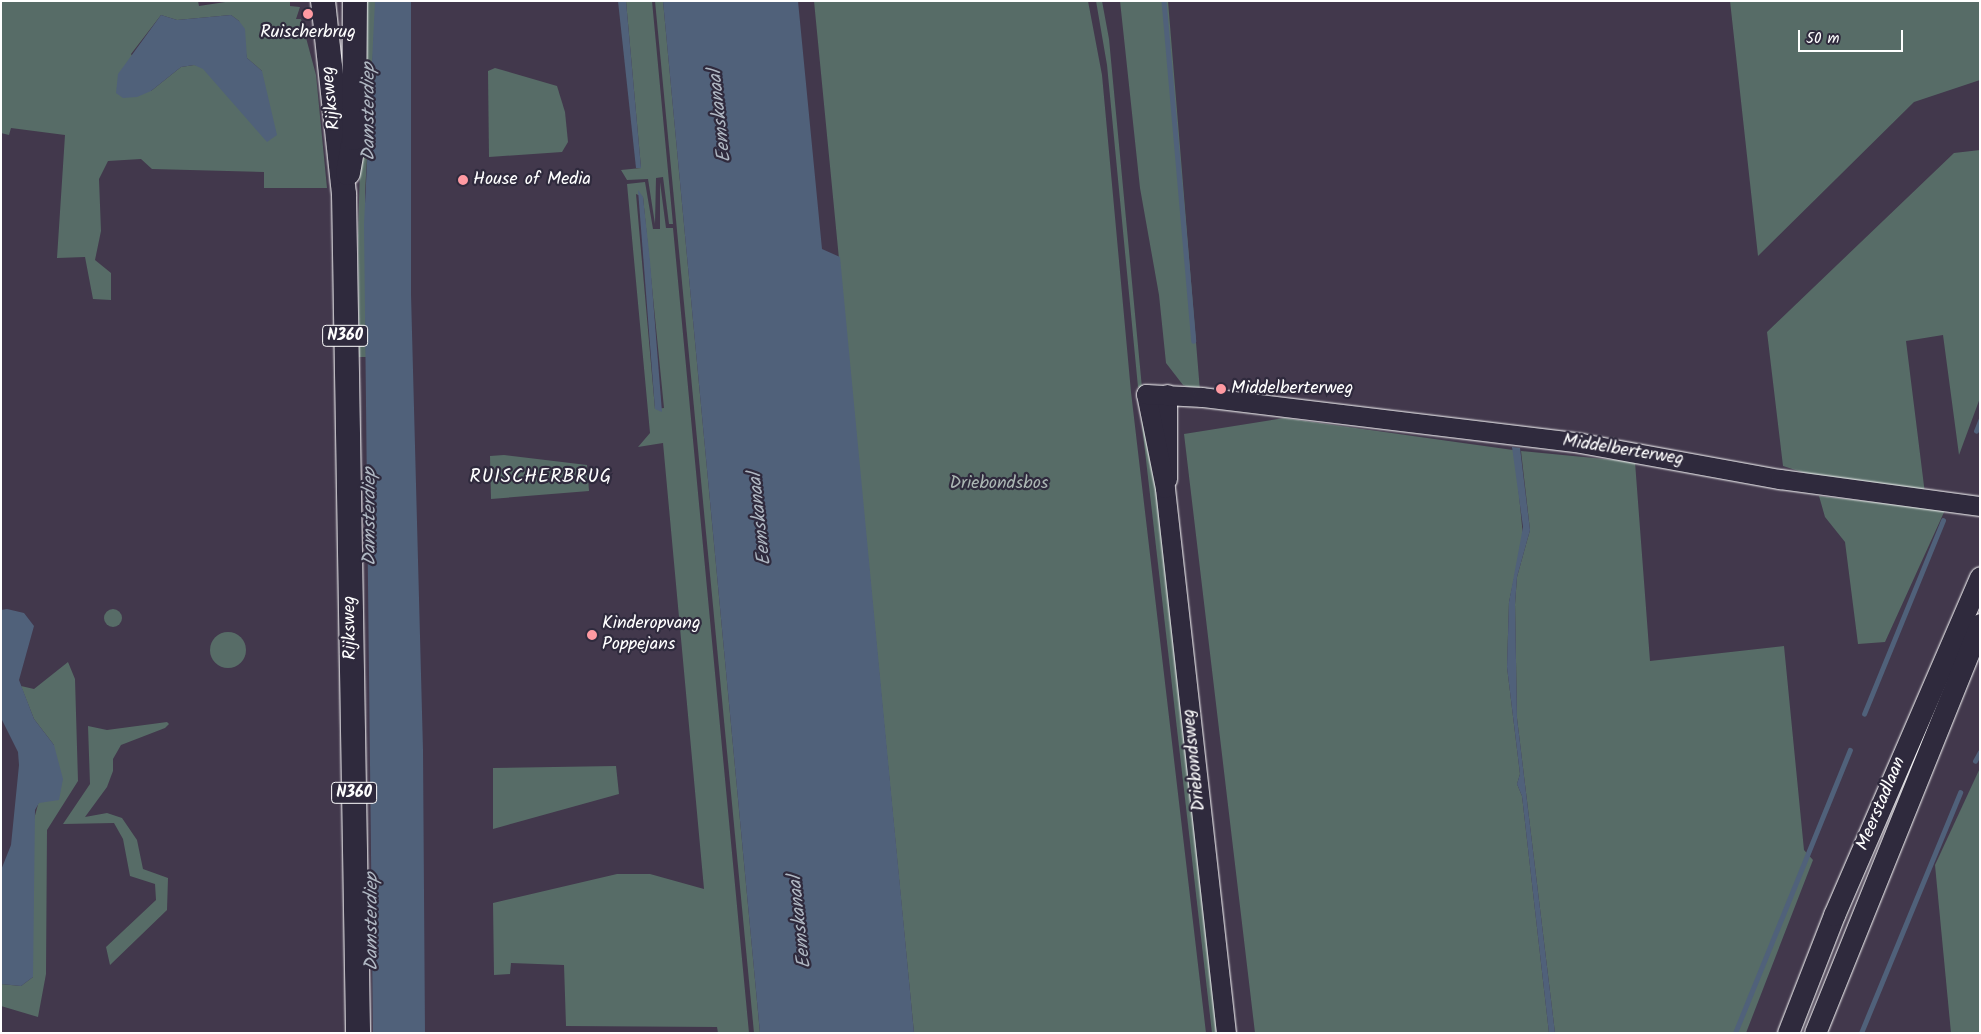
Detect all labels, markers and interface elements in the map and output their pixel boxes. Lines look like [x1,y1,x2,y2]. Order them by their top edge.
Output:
marker: Ruischerbrug [302,8,314,20]
scale bar [1801,20,1906,52]
place label: Ruischerbrug [260,22,356,44]
text: 50 m [1806,27,1840,51]
water label: Damsterdiep [359,63,381,161]
street label: Rijksweg [318,65,346,131]
water label: Eemskanaal [705,68,737,164]
place label: House of Media [473,169,591,191]
marker: House of Media [457,174,469,186]
road number: N360 [321,322,369,350]
place label: Middelberterweg [1231,378,1353,400]
marker: Middelberterweg [1215,383,1227,395]
street label: Middelberterweg [1561,431,1685,471]
district label: RUISCHERBRUG [468,467,614,489]
water label: Damsterdiep [360,468,382,566]
water label: Eemskanaal [745,471,777,567]
park label: Driebondsbos [949,473,1049,495]
street label: Rijksweg [340,596,362,660]
place label: Kinderopvang Poppejans [602,614,700,656]
marker: Kinderopvang Poppejans [586,629,598,641]
street label: Driebondsweg [1179,708,1211,812]
street label: Meerstadlaan [1853,754,1911,854]
road number: N360 [330,780,378,806]
water label: Damsterdiep [362,873,384,971]
water label: Eemskanaal [785,874,817,970]

